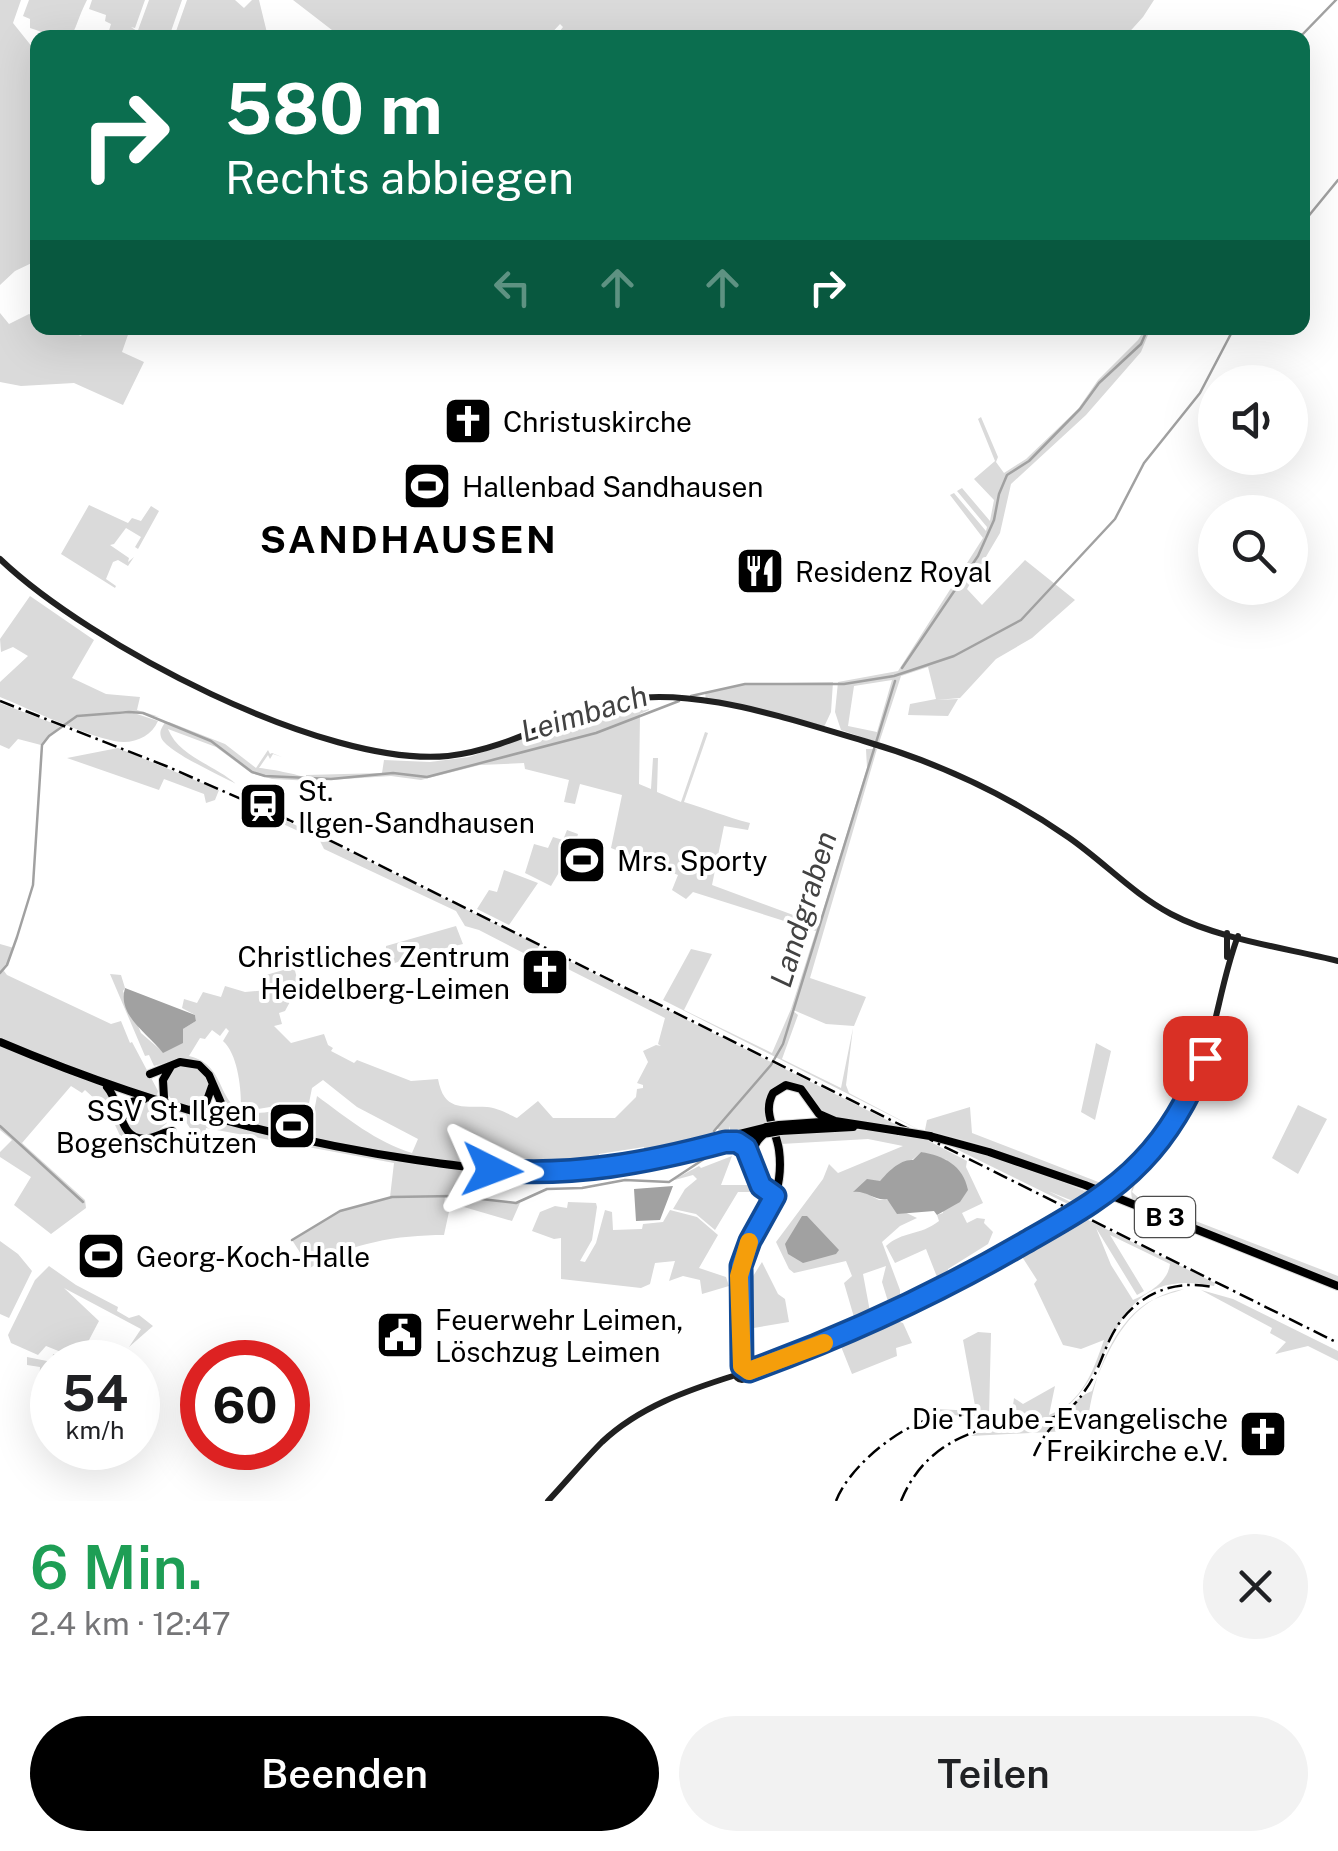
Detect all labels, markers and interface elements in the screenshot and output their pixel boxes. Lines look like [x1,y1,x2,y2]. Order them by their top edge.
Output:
text: 580 m [225,67,443,150]
icon: right [60,70,190,200]
text: Rechts abbiegen [225,151,574,204]
icon: left [485,260,540,315]
icon: ahead [590,260,645,315]
icon: ahead [695,260,750,315]
icon: right [800,260,855,315]
map controls [1198,365,1308,605]
button: sound [1198,365,1308,475]
church icon: Christuskirche [442,395,494,447]
place label: Christuskirche [503,405,692,438]
sports icon: Hallenbad Sandhausen [401,460,453,512]
place label: Hallenbad Sandhausen [462,470,763,503]
button: search [1198,495,1308,605]
district label: SANDHAUSEN [260,517,558,562]
restaurant icon: Residenz Royal [734,545,786,597]
place label: Residenz Royal [795,555,992,588]
water label: Leimbach [516,677,652,749]
place label: St. Ilgen-Sandhausen [298,774,535,839]
station icon: St. Ilgen-Sandhausen [237,780,289,832]
water label: Landgraben [762,827,844,991]
sports icon: Mrs. Sporty [556,834,608,886]
place label: Mrs. Sporty [617,844,767,877]
place label: Christliches Zentrum Heidelberg-Leimen [238,940,510,1005]
church icon: Christliches Zentrum Heidelberg-Leimen [519,946,571,998]
pin [1163,1016,1248,1101]
icon: arrive [1178,1031,1233,1086]
place label: SSV St. Ilgen Bogenschützen [56,1094,257,1159]
sports icon: SSV St. Ilgen Bogenschützen [266,1100,318,1152]
position arrow [440,1118,544,1222]
road number: B 3 [1135,1197,1195,1237]
sports icon: Georg-Koch-Halle [75,1230,127,1282]
place label: Georg-Koch-Halle [136,1240,370,1273]
place label: Feuerwehr Leimen, Löschzug Leimen [435,1303,683,1368]
public building icon: Feuerwehr Leimen, Löschzug Leimen [374,1309,426,1361]
speed limit sign: 60 [180,1340,310,1470]
text: 54 [62,1363,128,1422]
place label: Die Taube - Evangelische Freikirche e.V. [912,1402,1228,1467]
church icon: Die Taube - Evangelische Freikirche e.V. [1237,1408,1289,1460]
text: km/h [66,1415,124,1445]
text: 6 Min. [30,1532,203,1603]
button: close [1203,1534,1308,1639]
text: 2.4 km · 12:47 [30,1605,231,1642]
button: Beenden [30,1716,659,1831]
button: Teilen [679,1716,1308,1831]

